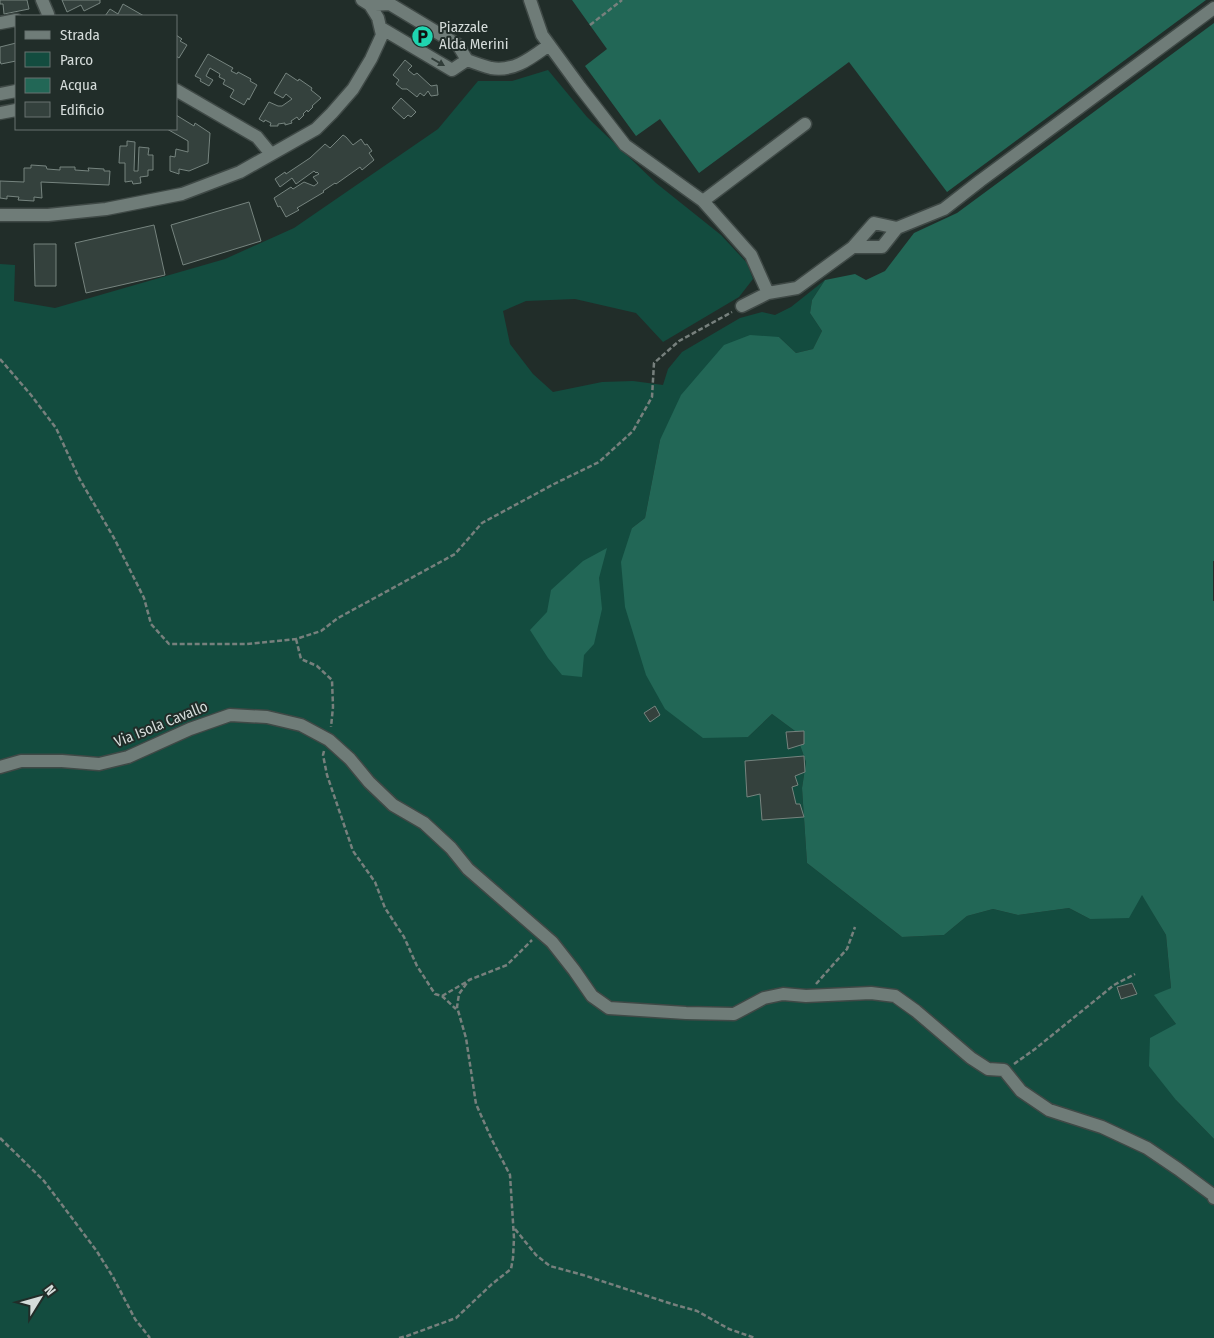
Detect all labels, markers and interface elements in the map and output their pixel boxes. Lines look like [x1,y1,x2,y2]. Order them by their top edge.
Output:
legend [15,15,178,130]
place label: Piazzale Alda Merini [439,18,508,53]
parking icon: Piazzale Alda Merini [411,24,435,48]
text: Strada [60,26,100,44]
text: Parco [60,51,93,69]
one-way arrow [431,57,444,66]
text: Acqua [60,76,97,94]
text: Edificio [60,101,105,119]
street label: Via Isola Cavallo [112,697,210,751]
north arrow [15,1273,65,1323]
text: N [41,1282,59,1299]

